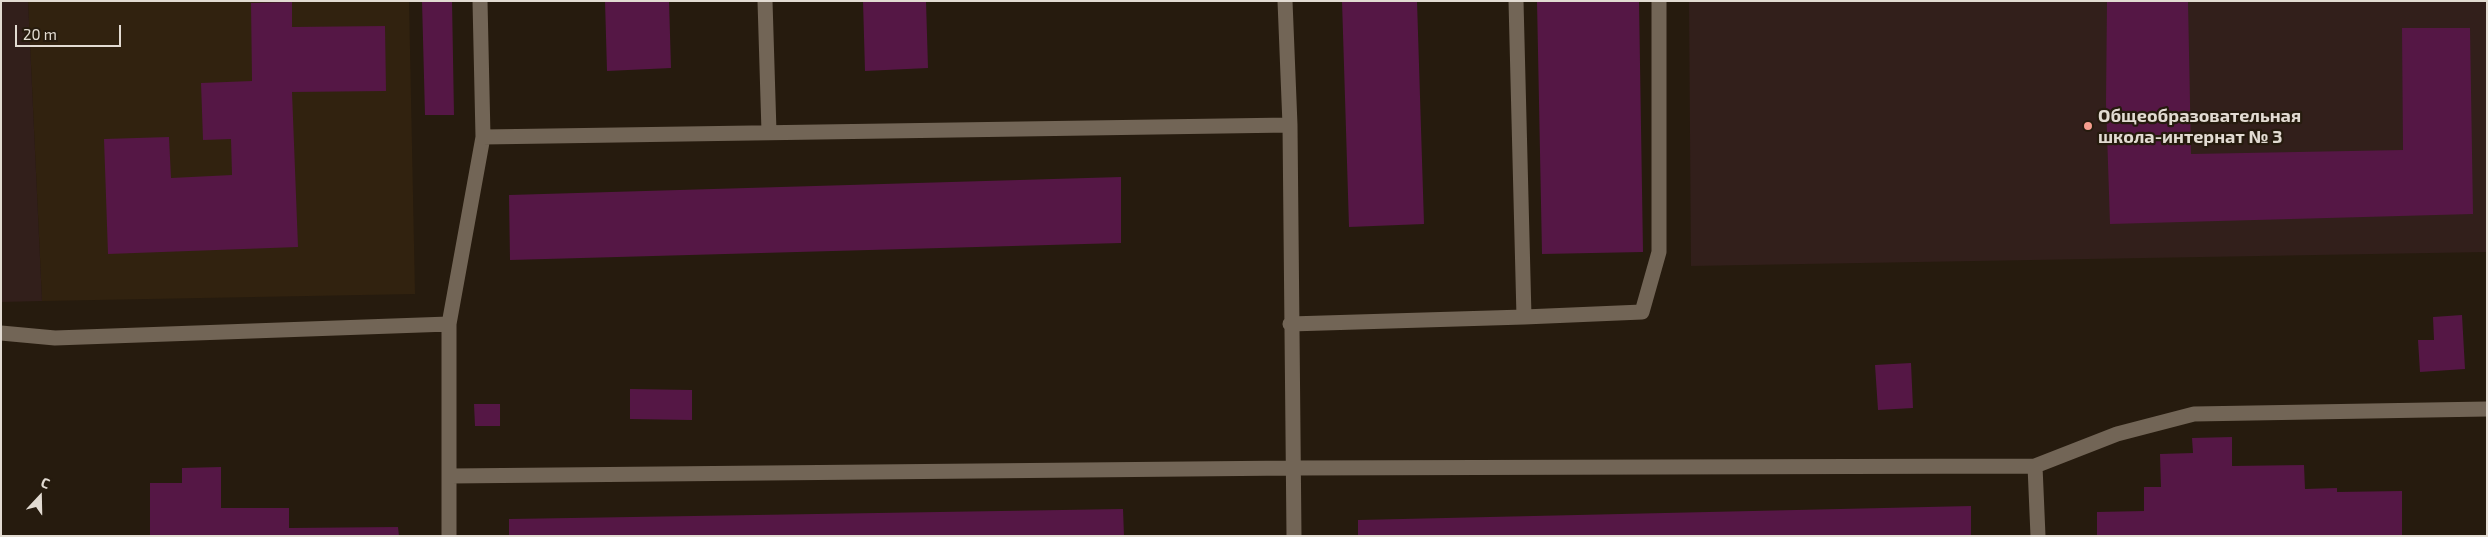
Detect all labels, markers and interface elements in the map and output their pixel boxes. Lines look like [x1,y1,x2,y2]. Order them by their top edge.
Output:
scale bar [18,15,124,47]
text: 20 m [23,25,57,43]
place label: Общеобразовательная школа-интернат № 3 [2098,105,2301,148]
marker: Общеобразовательная школа-интернат № 3 [2082,120,2094,132]
north arrow [15,472,65,522]
text: С [39,473,52,492]

